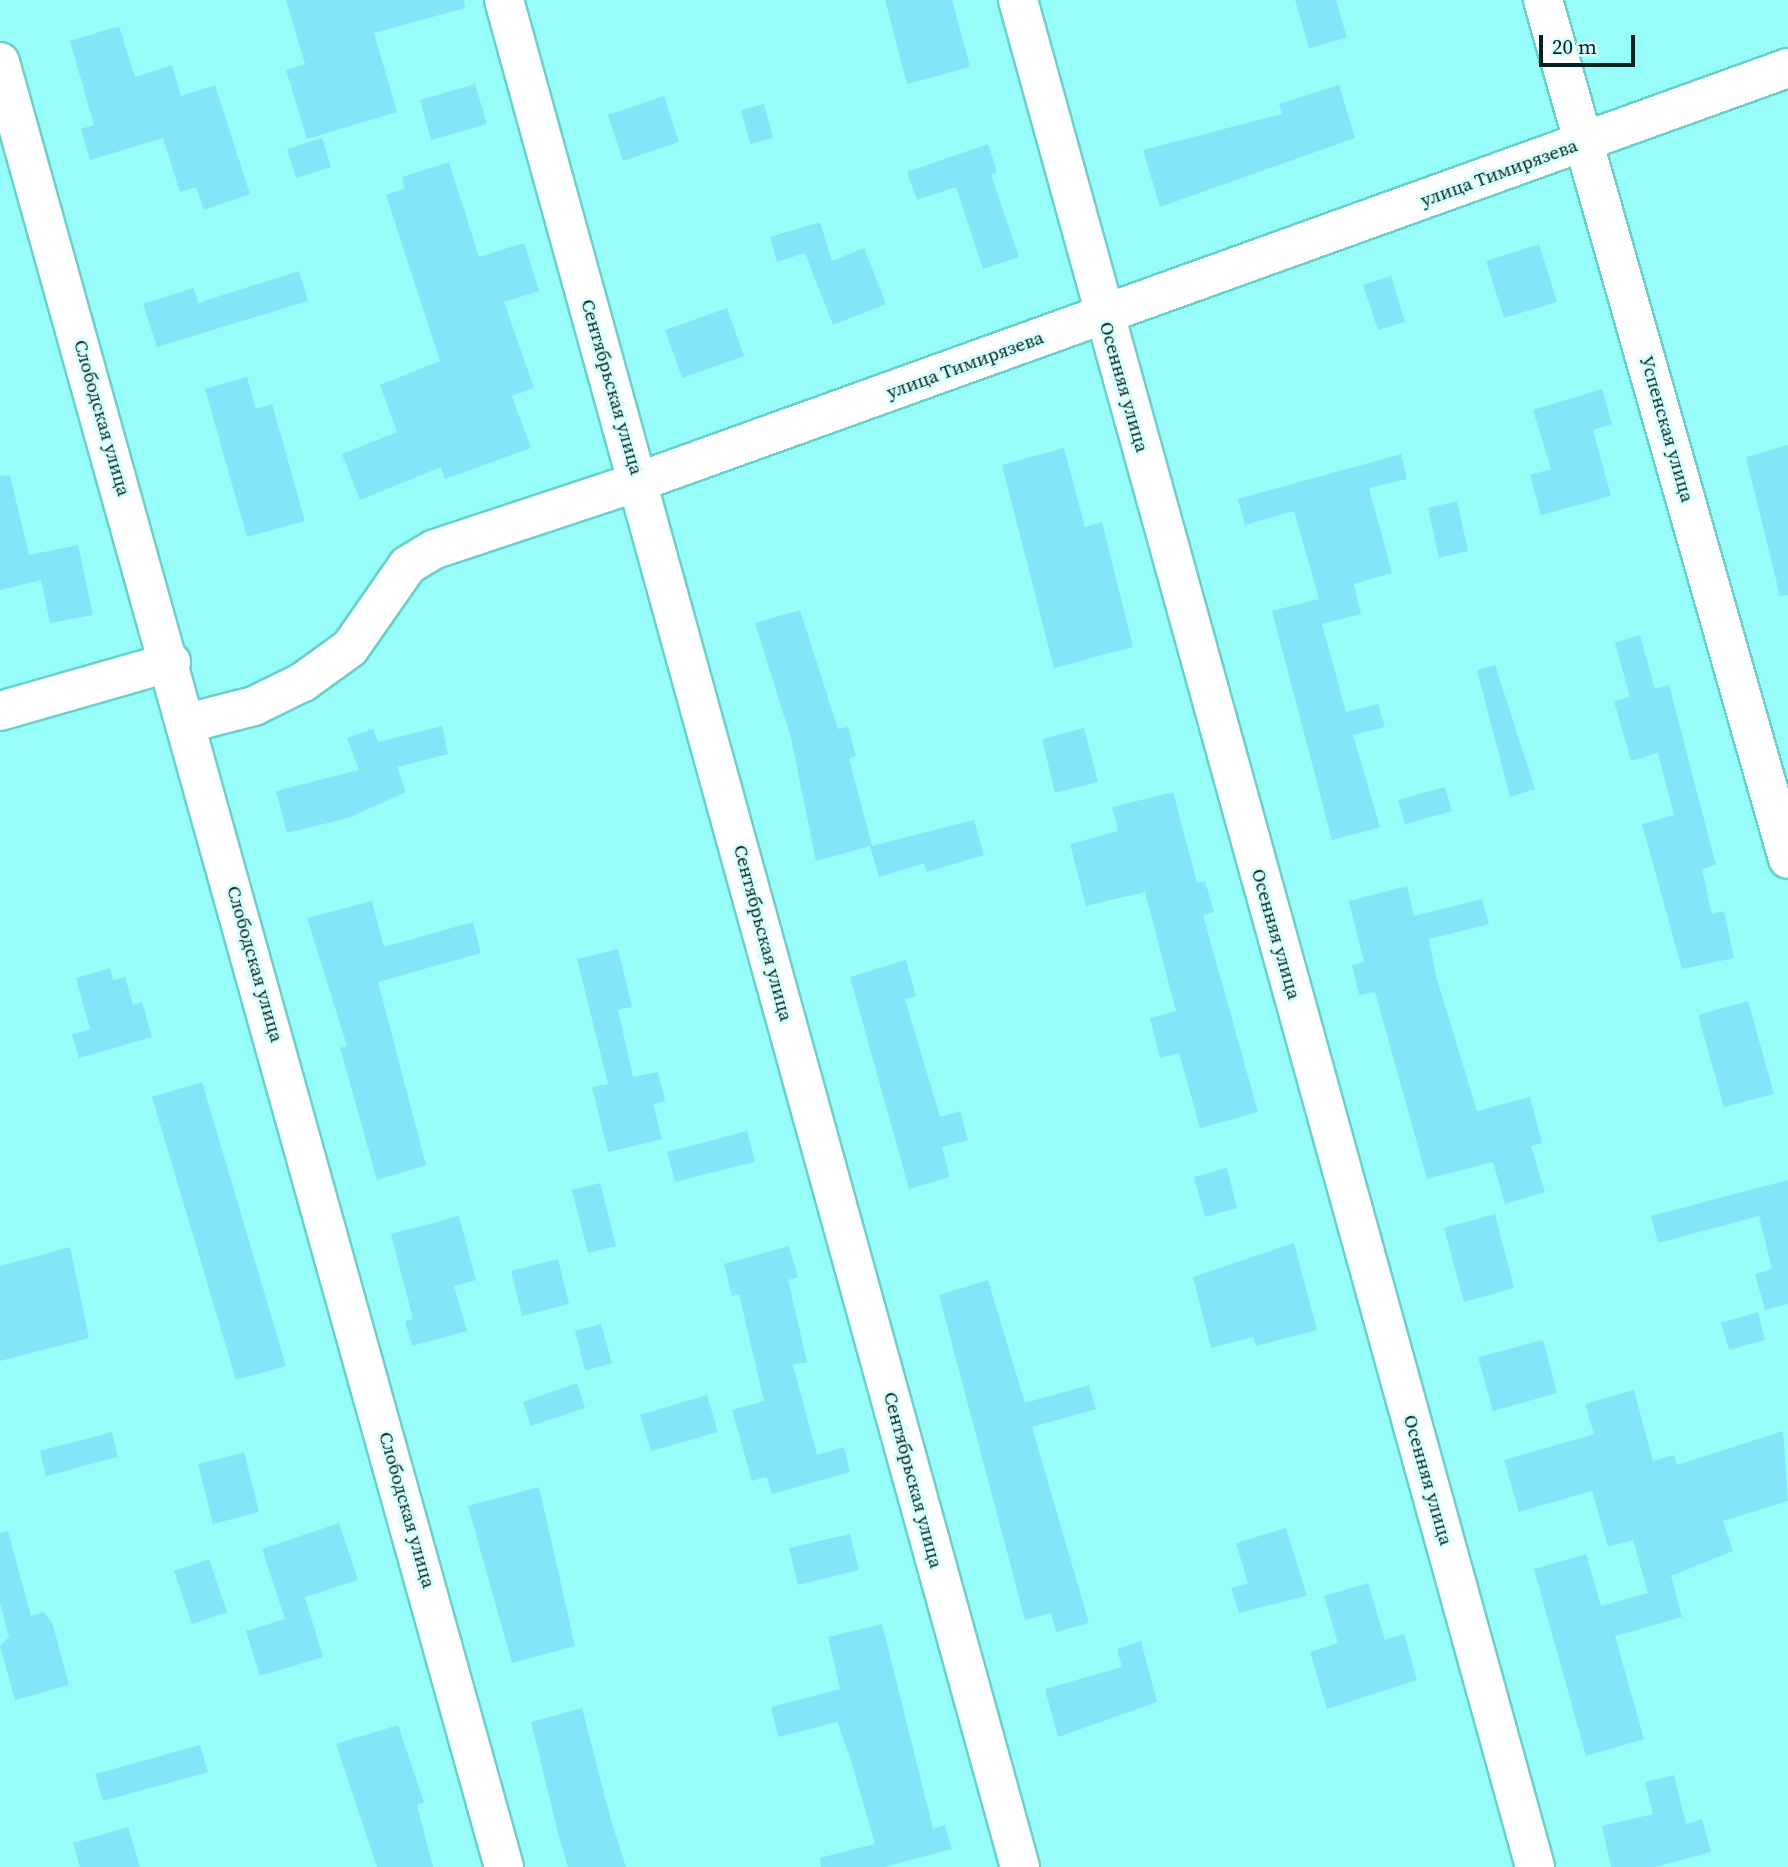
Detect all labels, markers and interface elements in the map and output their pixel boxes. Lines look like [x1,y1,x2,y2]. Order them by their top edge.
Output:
scale bar [1543,21,1639,65]
text: 20 m [1552,32,1597,61]
street label: улица Тимирязева [1417,134,1581,212]
street label: Сентябрьская улица [576,297,648,477]
street label: Осенняя улица [1094,319,1154,455]
street label: улица Тимирязева [883,326,1047,404]
street label: Слободская улица [69,337,135,499]
street label: Успенская улица [1635,353,1699,505]
street label: Сентябрьская улица [729,842,797,1024]
street label: Осенняя улица [1246,866,1306,1002]
street label: Слободская улица [222,883,288,1045]
street label: Сентябрьская улица [879,1389,947,1571]
street label: Осенняя улица [1398,1412,1458,1548]
street label: Слободская улица [374,1429,440,1591]

